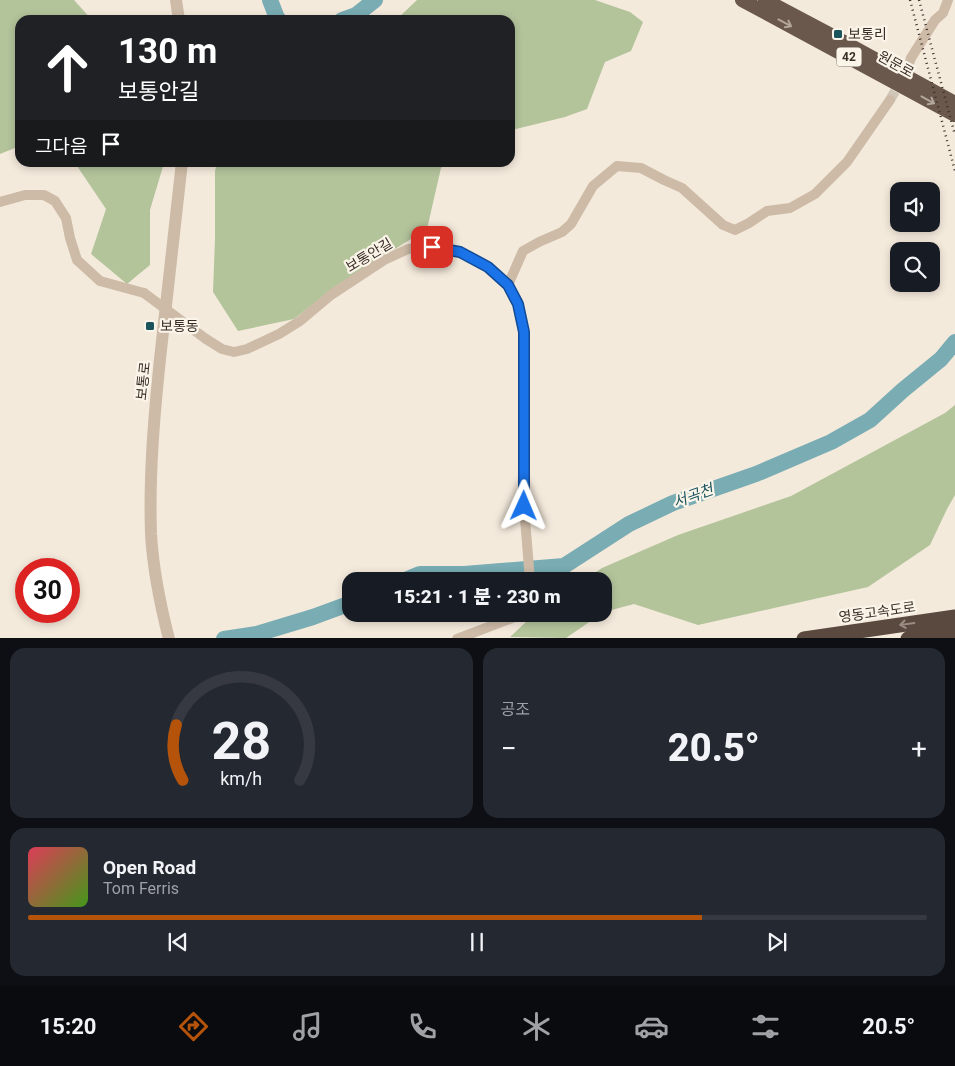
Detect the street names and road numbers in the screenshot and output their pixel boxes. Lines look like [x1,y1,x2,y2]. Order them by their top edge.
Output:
road number: 42 [836,48,862,66]
street label: 원문로 [875,48,917,80]
street label: 보통안길 [343,235,395,275]
street label: 보통로 [133,361,153,401]
street label: 영동고속도로 [838,599,916,625]

